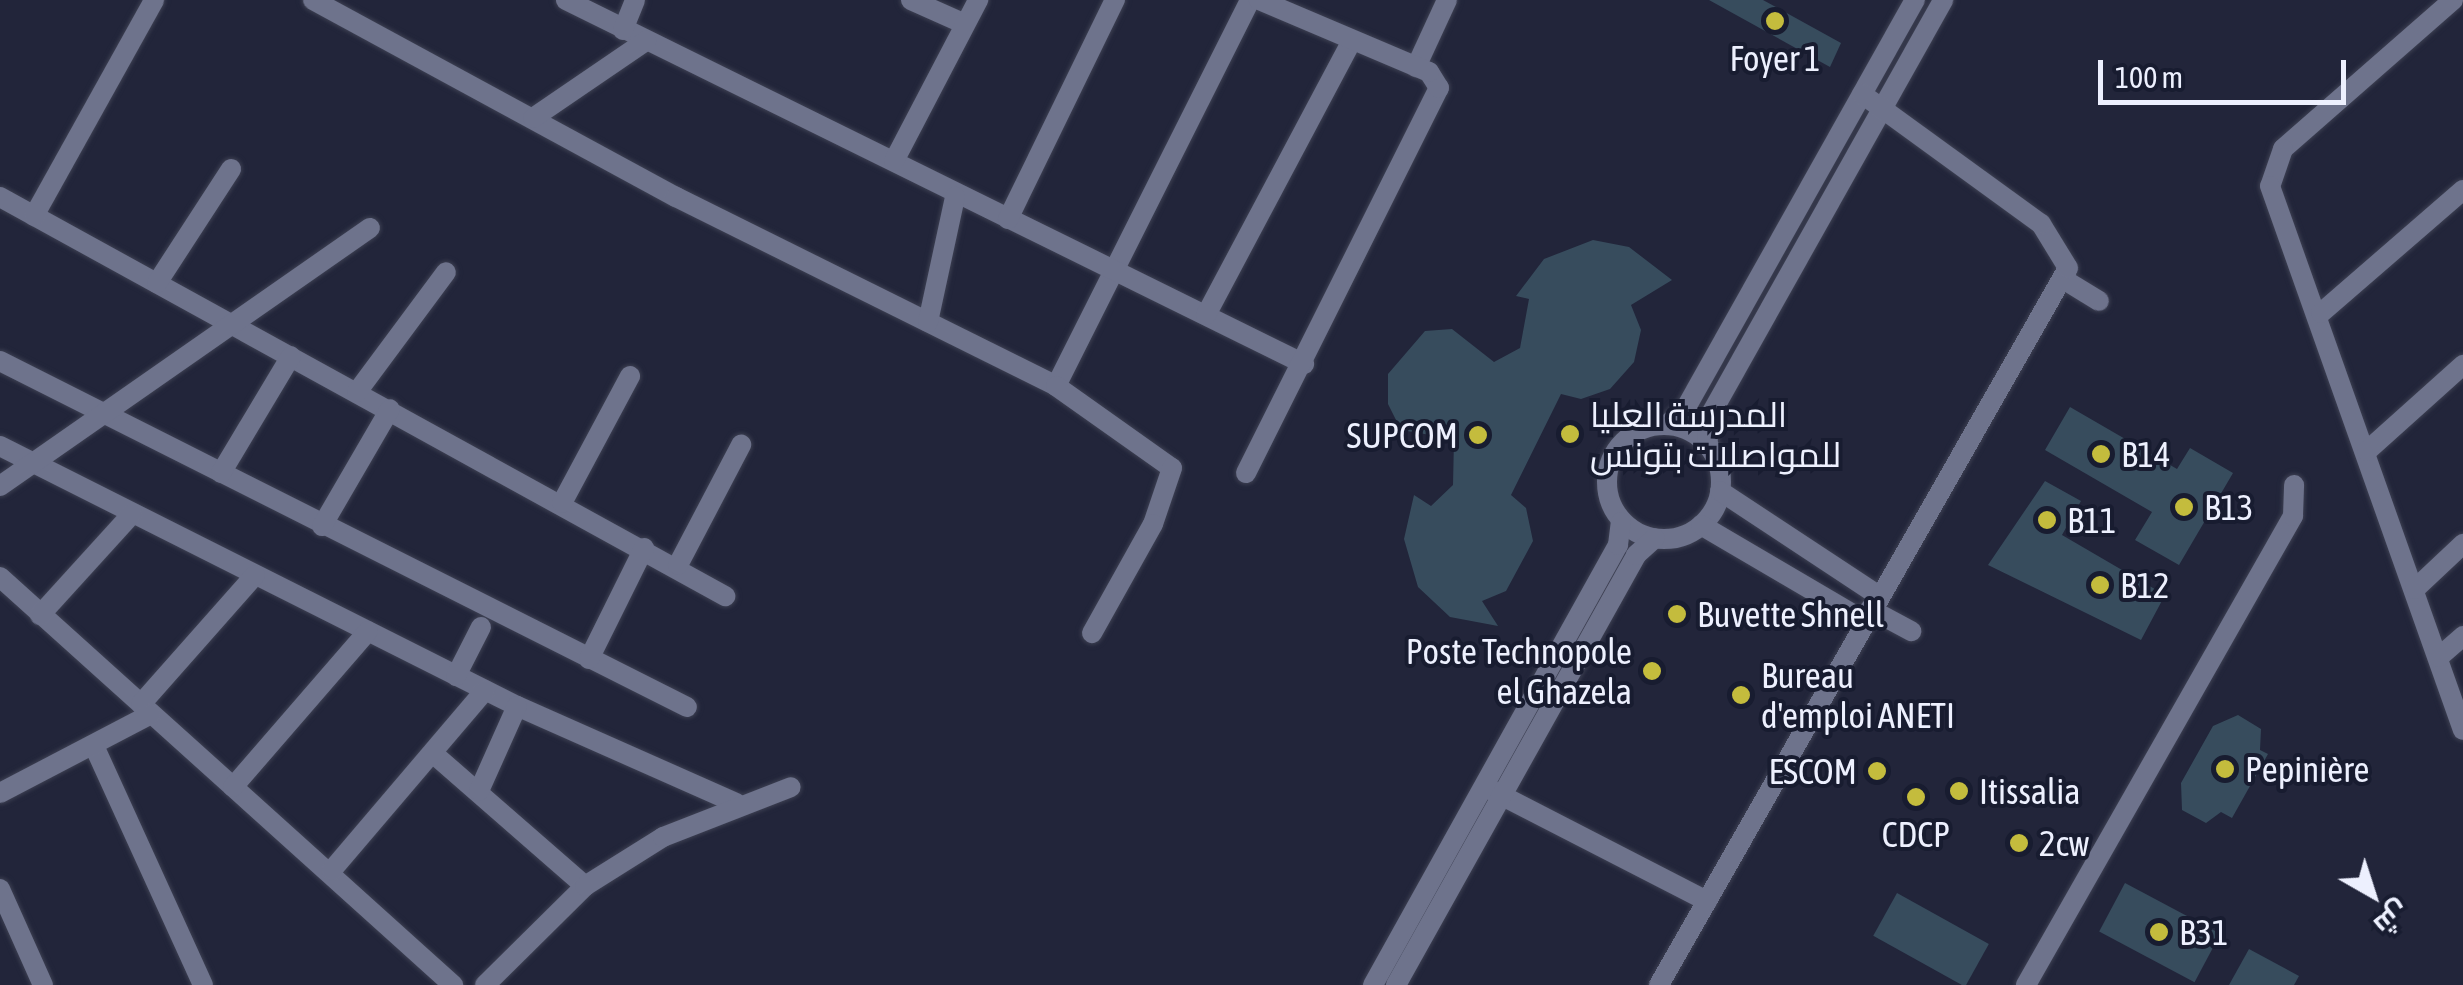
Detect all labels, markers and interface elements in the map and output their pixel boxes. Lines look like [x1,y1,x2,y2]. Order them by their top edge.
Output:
marker: Foyer 1 [1764,10,1786,32]
place label: Foyer 1 [1729,37,1821,79]
scale bar [2103,40,2350,102]
text: 100 m [2115,60,2183,94]
place label: المدرسة العليا للمواصلات بتونس [1590,393,1841,475]
place label: SUPCOM [1347,414,1458,456]
marker: المدرسة العليا للمواصلات بتونس [1559,423,1581,445]
marker: SUPCOM [1467,424,1489,446]
place label: B14 [2121,433,2170,475]
marker: B14 [2090,443,2112,465]
place label: B13 [2204,486,2253,528]
marker: B13 [2173,496,2195,518]
place label: B11 [2067,499,2116,541]
marker: B11 [2036,509,2058,531]
place label: B12 [2120,564,2169,606]
marker: B12 [2089,574,2111,596]
place label: Buvette Shnell [1697,593,1884,635]
marker: Buvette Shnell [1666,603,1688,625]
place label: Poste Technopole el Ghazela [1406,630,1632,712]
place label: Bureau d'emploi ANETI [1761,654,1955,736]
marker: Poste Technopole el Ghazela [1641,660,1663,682]
marker: Bureau d'emploi ANETI [1730,684,1752,706]
place label: Pepinière [2245,748,2369,790]
place label: ESCOM [1768,750,1857,792]
marker: Pepinière [2214,758,2236,780]
marker: ESCOM [1866,760,1888,782]
place label: Itissalia [1979,770,2081,812]
marker: Itissalia [1948,780,1970,802]
marker: CDCP [1905,786,1927,808]
place label: CDCP [1882,813,1950,855]
place label: 2cw [2039,822,2089,864]
marker: 2cw [2008,832,2030,854]
north arrow [2323,845,2423,945]
text: ش [2368,895,2416,942]
place label: B31 [2179,911,2228,953]
marker: B31 [2148,921,2170,943]

